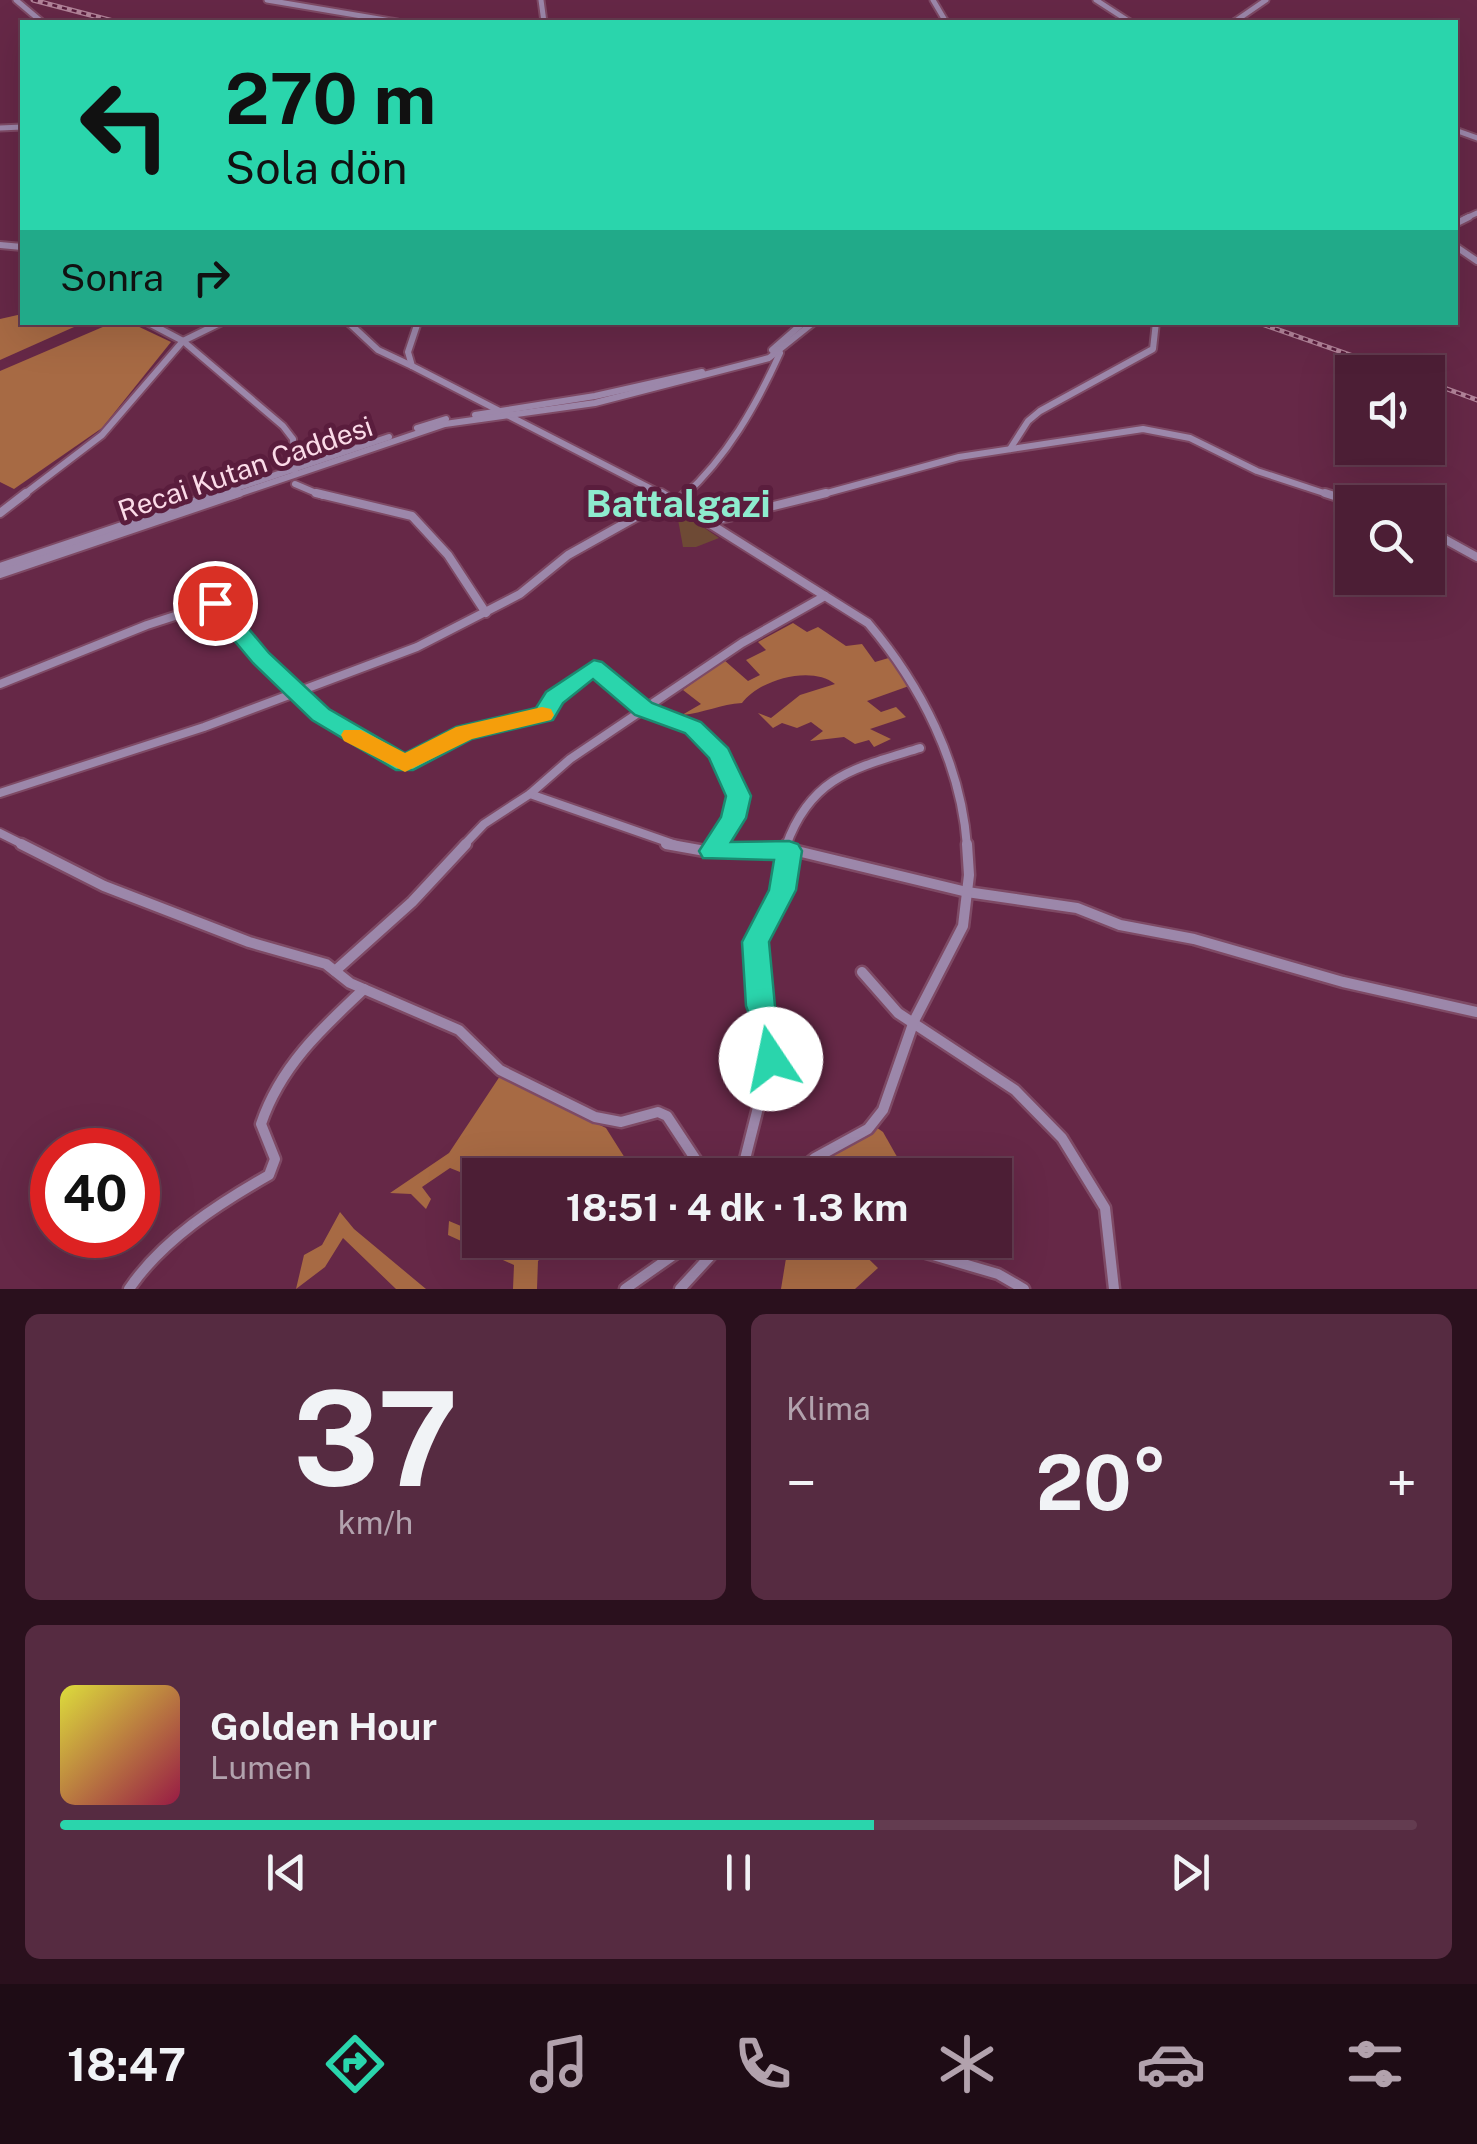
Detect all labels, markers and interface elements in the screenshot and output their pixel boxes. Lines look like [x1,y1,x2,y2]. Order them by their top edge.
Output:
text: 270 m [225,57,436,140]
icon: left [60,60,190,190]
text: Sola dön [225,141,408,194]
icon: right [184,250,239,305]
text: Sonra [60,255,164,300]
map controls [1335,355,1445,595]
button: sound [1335,355,1445,465]
street label: Recai Kutan Caddesi [113,409,377,527]
district label: Battalgazi [585,481,771,526]
button: search [1335,485,1445,595]
pin [173,561,258,646]
icon: arrive [188,576,243,631]
position arrow [719,1007,823,1111]
speed limit sign: 40 [30,1128,160,1258]
text: 18:51 · 4 dk · 1.3 km [566,1185,908,1230]
text: 37 [293,1363,458,1515]
text: Klima [786,1390,871,1427]
text: 20° [1036,1439,1167,1527]
text: − [786,1451,817,1515]
text: + [1386,1451,1417,1515]
text: km/h [338,1504,413,1541]
text: Golden Hour [210,1704,437,1749]
text: Lumen [210,1749,312,1786]
icon: previous [259,1845,314,1900]
icon: pause [711,1845,766,1900]
icon: next [1163,1845,1218,1900]
icon: directions [320,2029,390,2099]
icon: music [524,2029,594,2099]
icon: phone [728,2029,798,2099]
icon: climate [932,2029,1002,2099]
icon: car [1136,2029,1206,2099]
icon: filters [1340,2029,1410,2099]
text: 18:47 [67,2038,186,2091]

